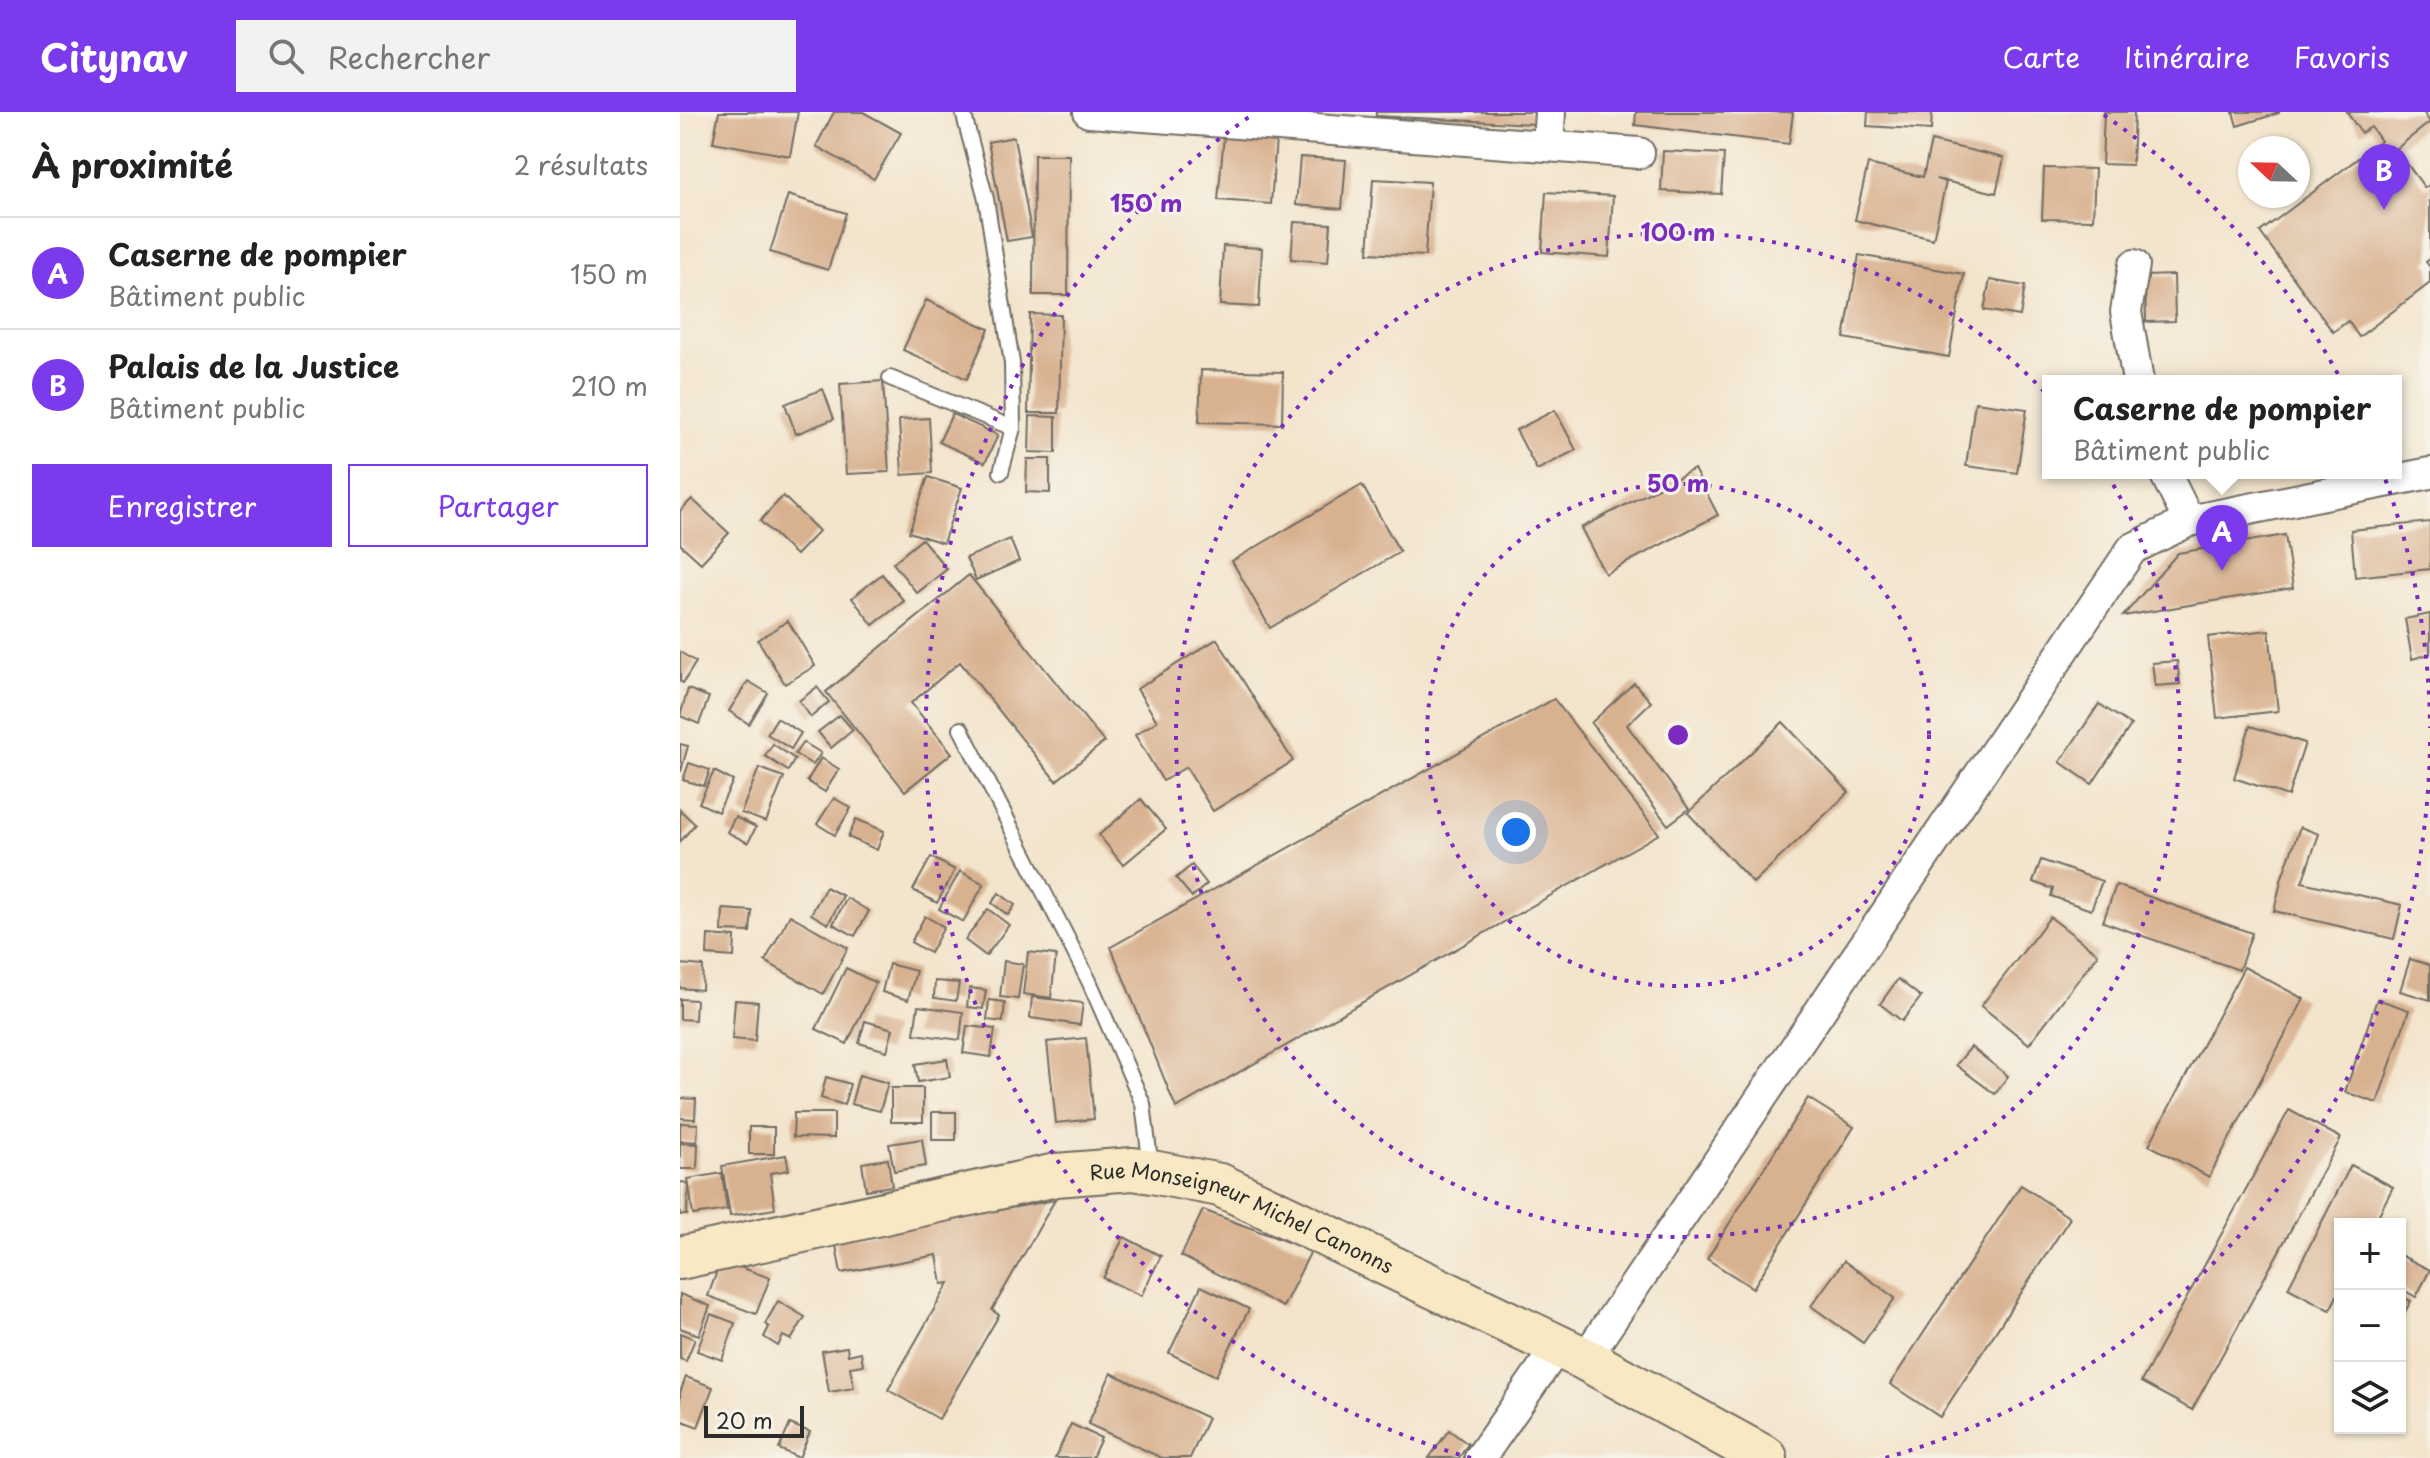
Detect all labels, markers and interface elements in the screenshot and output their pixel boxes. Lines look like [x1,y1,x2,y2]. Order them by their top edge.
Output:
search box [236,20,796,92]
text: Citynav [40,28,188,85]
icon: search [264,34,308,78]
text: Rechercher [328,34,490,79]
text: Carte [2002,35,2080,78]
text: Itinéraire [2124,35,2250,78]
text: Favoris [2294,35,2390,78]
north arrow [2238,136,2310,208]
text: À proximité [32,138,233,190]
pin: B [2358,144,2410,210]
text: 2 résultats [514,145,648,184]
text: 150 m [1110,184,1182,220]
text: 100 m [1641,213,1715,249]
text: Caserne de pompier [108,231,407,276]
text: A [48,254,68,293]
text: 150 m [570,254,648,293]
text: Bâtiment public [108,276,305,315]
text: Palais de la Justice [108,343,399,388]
text: B [49,366,67,405]
text: 210 m [571,366,648,405]
popup [2042,375,2402,479]
text: Caserne de pompier [2073,385,2371,430]
text: Bâtiment public [108,388,305,427]
text: Bâtiment public [2073,430,2270,469]
button: Enregistrer [32,464,332,547]
button: Partager [348,464,648,547]
text: 50 m [1647,464,1709,500]
pin: A [2196,505,2248,571]
centre of rings [1664,721,1692,749]
your location [1496,812,1536,852]
street label: Rue Monseigneur Michel Canonns [1088,1154,1398,1281]
map controls [2334,1218,2406,1434]
button: + [2334,1218,2406,1290]
button: − [2334,1290,2406,1362]
button: layers [2334,1362,2406,1434]
scale bar [704,1402,804,1438]
text: 20 m [716,1403,773,1436]

